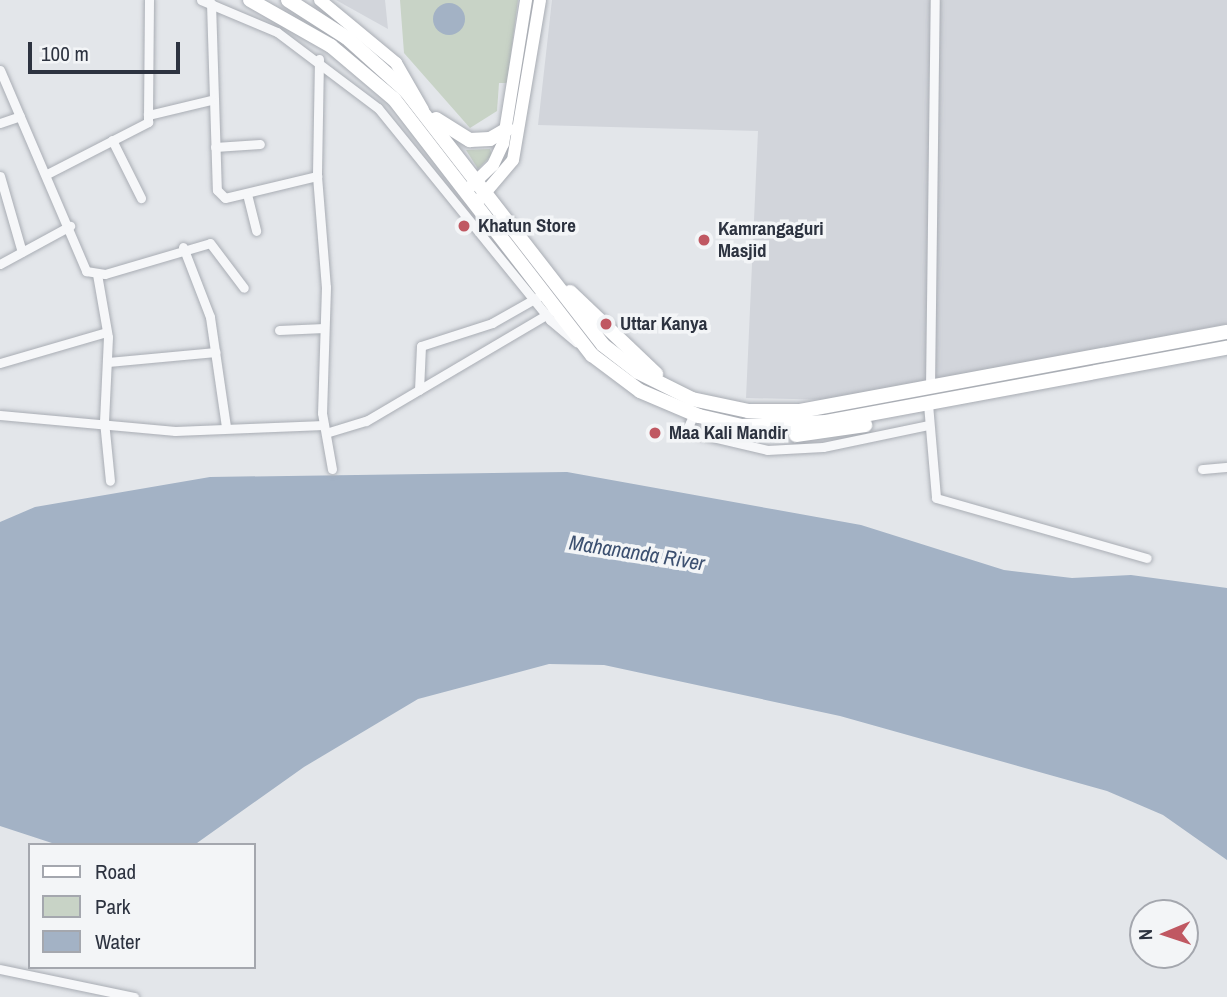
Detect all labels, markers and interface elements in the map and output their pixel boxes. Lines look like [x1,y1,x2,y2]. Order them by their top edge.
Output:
scale bar [32,28,184,72]
text: 100 m [41,39,89,68]
place label: Khatun Store [478,215,576,237]
marker: Khatun Store [456,218,472,234]
place label: Kamrangaguri Masjid [718,218,824,262]
marker: Kamrangaguri Masjid [696,232,712,248]
place label: Uttar Kanya [620,313,707,335]
marker: Uttar Kanya [598,316,614,332]
place label: Maa Kali Mandir [669,422,788,444]
marker: Maa Kali Mandir [647,425,663,441]
water label: Mahananda River [567,530,707,576]
legend [28,843,256,969]
text: Road [95,857,136,886]
text: Park [95,892,130,921]
north arrow [1129,899,1199,969]
text: Water [95,927,140,956]
text: N [1132,929,1158,941]

